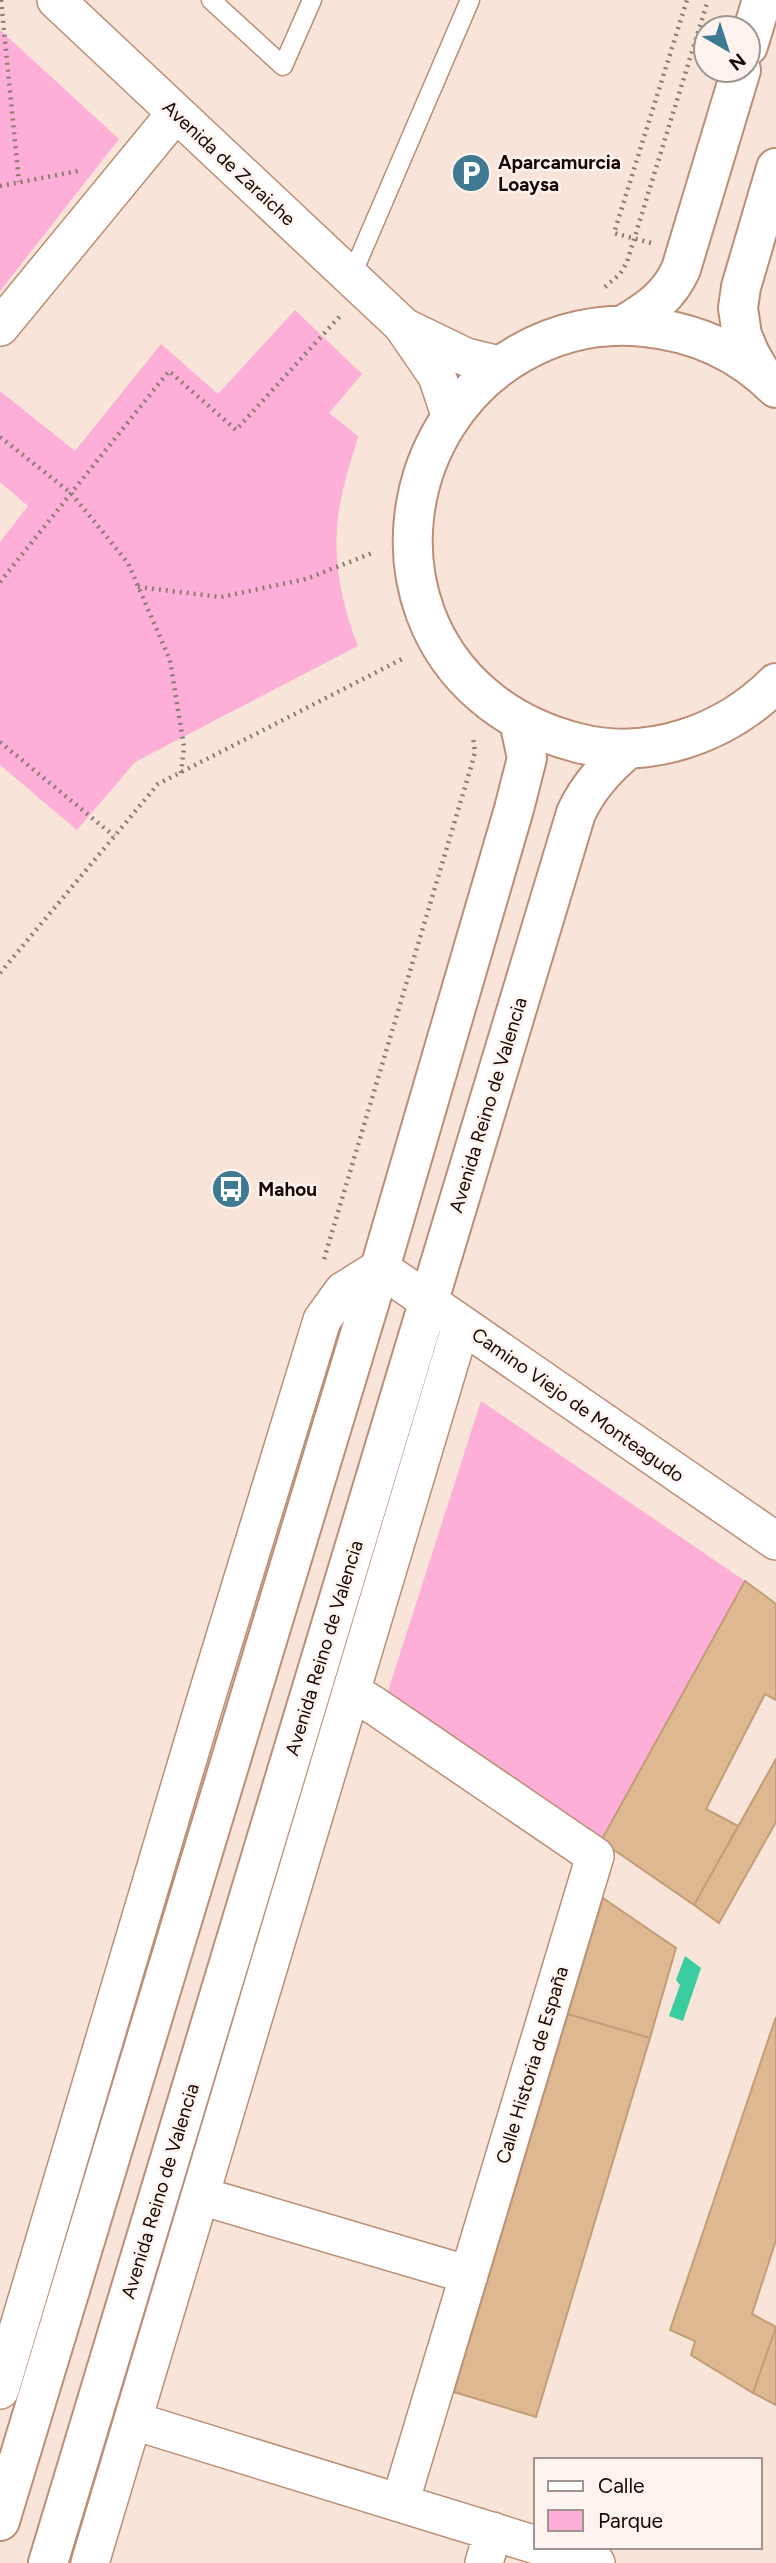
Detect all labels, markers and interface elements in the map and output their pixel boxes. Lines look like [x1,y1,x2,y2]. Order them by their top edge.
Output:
north arrow [692,14,762,84]
text: N [724,48,750,75]
street label: Avenida de Zaraiche [158,96,300,230]
place label: Aparcamurcia Loaysa [498,151,621,196]
parking icon: Aparcamurcia Loaysa [450,152,492,194]
street label: Avenida Reino de Valencia [444,995,532,1215]
bus stop icon: Mahou [210,1168,252,1210]
place label: Mahou [258,1178,317,1201]
street label: Camino Viejo de Monteagudo [467,1323,689,1487]
street label: Avenida Reino de Valencia [280,1538,368,1758]
street label: Calle Historia de España [491,1964,573,2166]
street label: Avenida Reino de Valencia [116,2081,204,2301]
legend [534,2458,762,2549]
text: Calle [598,2473,645,2498]
text: Parque [598,2508,663,2533]

